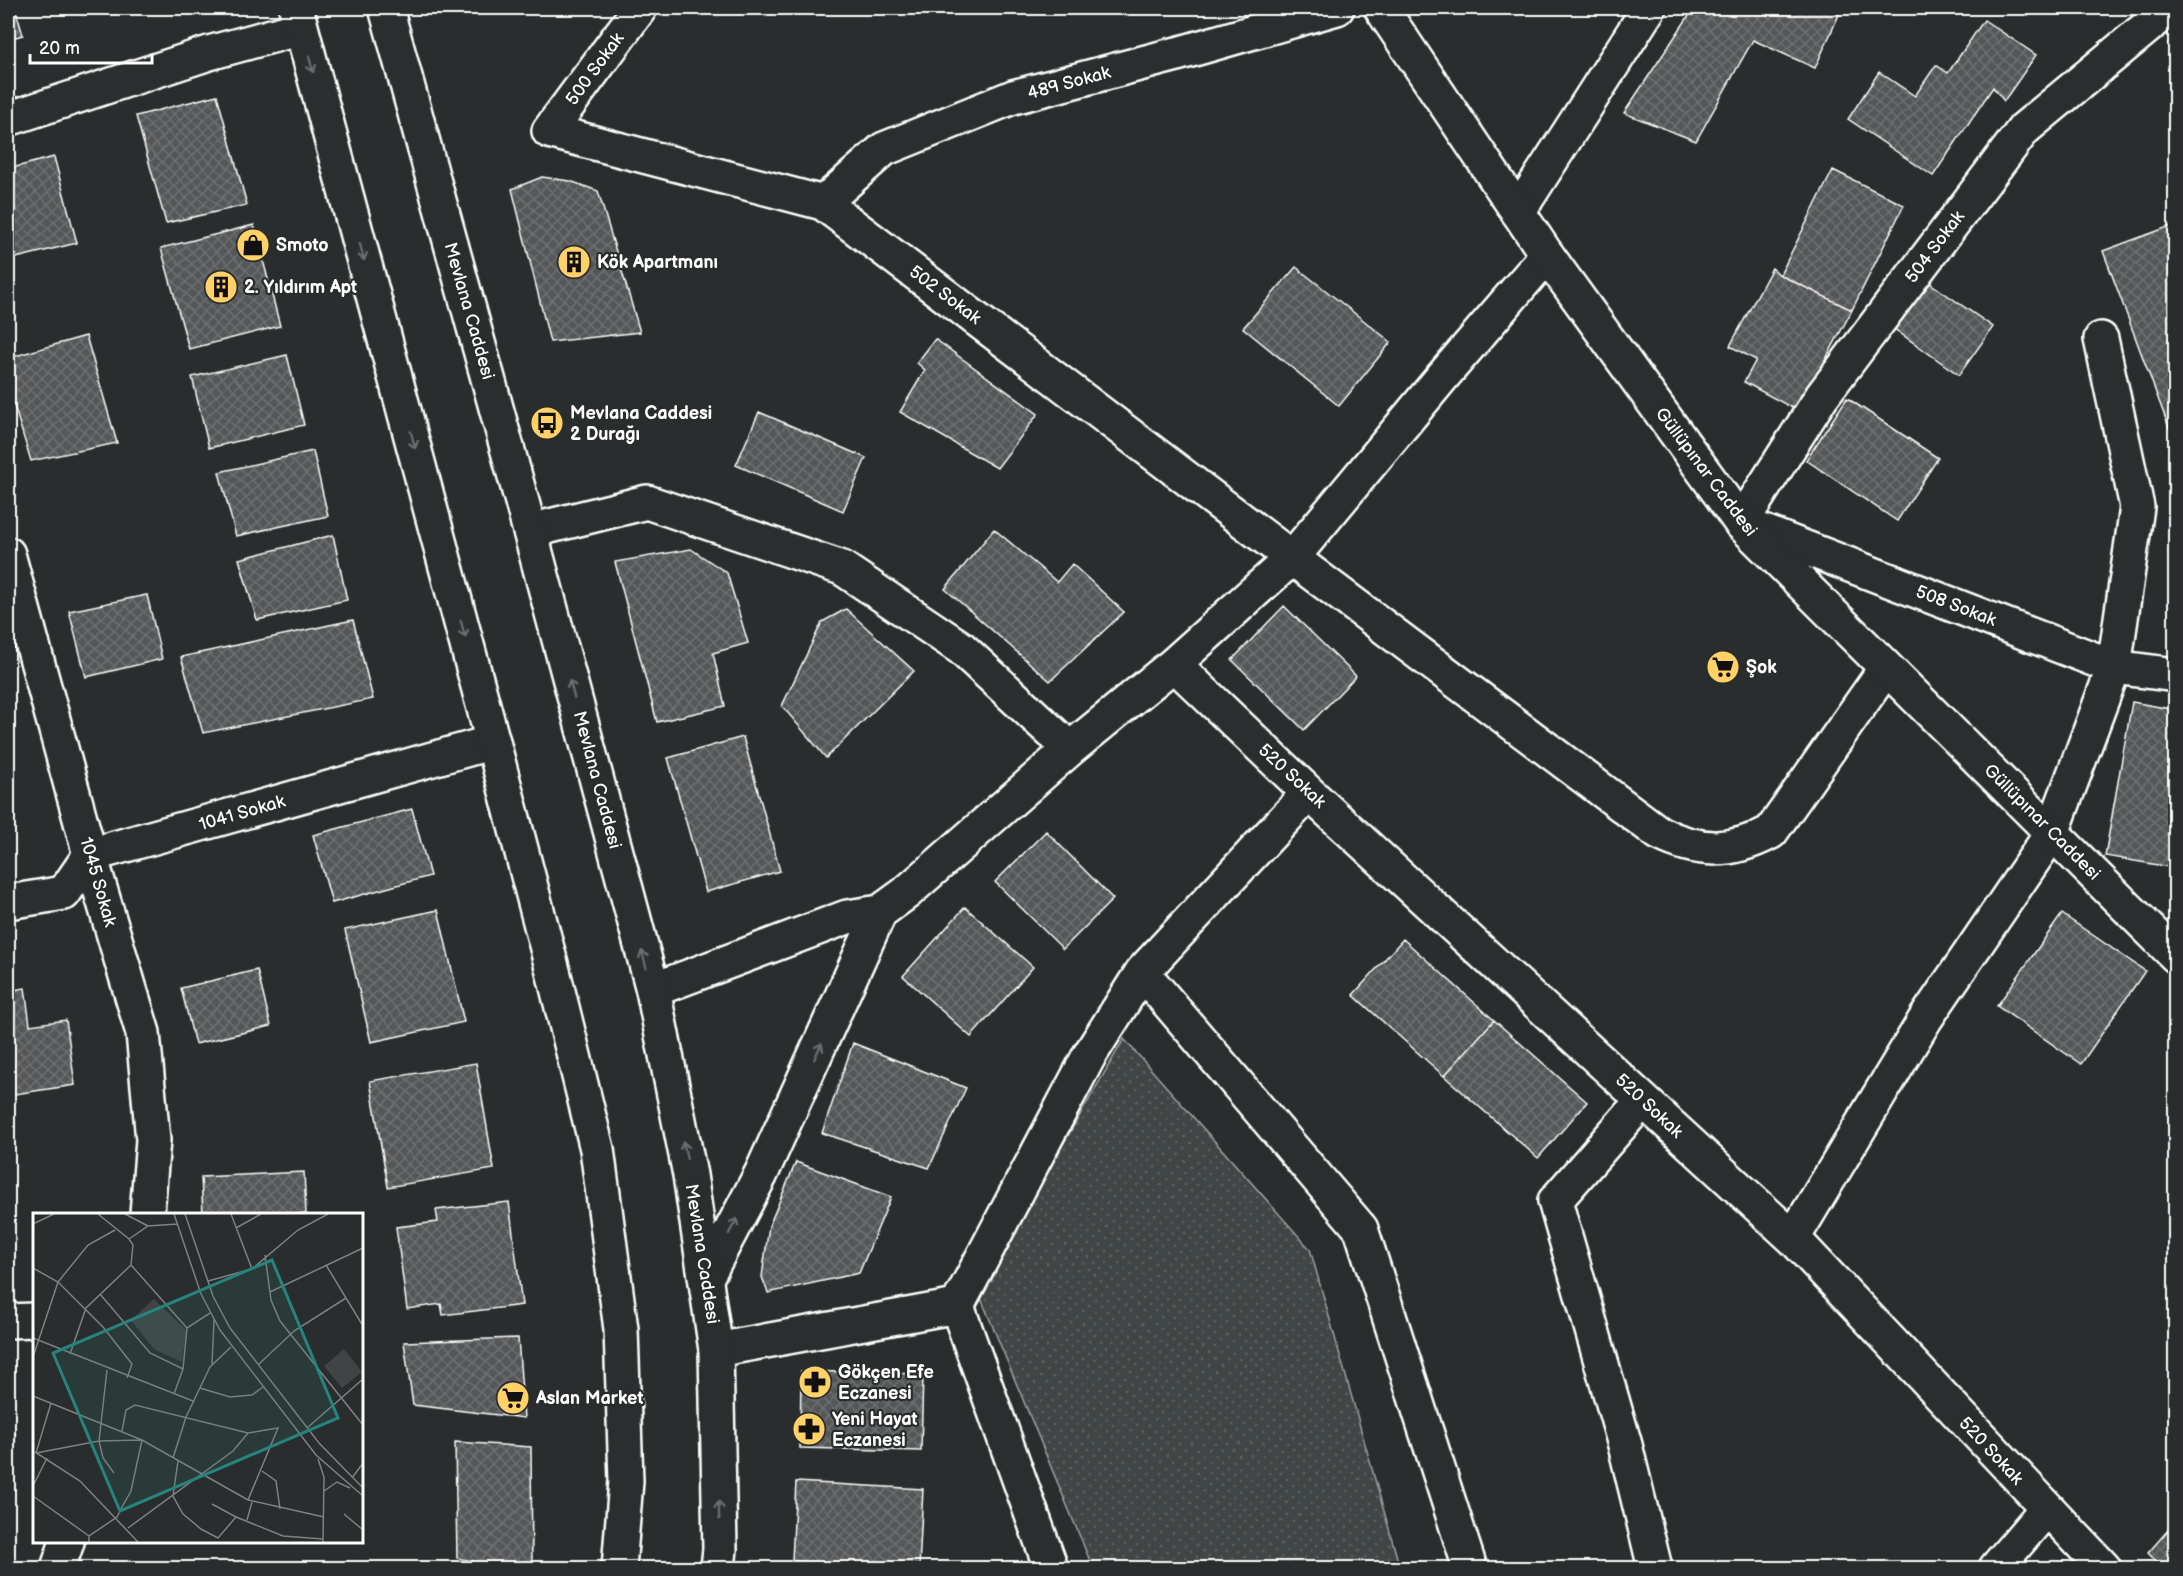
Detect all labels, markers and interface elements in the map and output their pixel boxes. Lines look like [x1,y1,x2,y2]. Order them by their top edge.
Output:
scale bar [30,27,152,65]
street label: 500 Sokak [562,28,628,109]
text: 20 m [39,38,80,59]
one-way arrow [305,54,317,73]
street label: 489 Sokak [1025,62,1113,104]
street label: 504 Sokak [1901,207,1969,287]
shop icon: Smoto [235,227,271,263]
place label: Smoto [276,235,329,256]
street label: Mevlana Caddesi [439,240,499,382]
one-way arrow [357,242,368,261]
building icon: Kök Apartmanı [556,244,592,280]
place label: Kök Apartmanı [597,252,718,273]
street label: 502 Sokak [905,261,985,329]
building icon: 2. Yıldırım Apt [203,269,239,305]
place label: 2. Yıldırım Apt [244,277,357,298]
place label: Mevlana Caddesi 2 Durağı [570,403,712,445]
street label: Güllüpınar Caddesi [1651,404,1761,540]
bus stop icon: Mevlana Caddesi 2 Durağı [529,405,565,441]
one-way arrow [408,431,419,450]
street label: 508 Sokak [1913,581,1999,631]
one-way arrow [458,619,469,638]
supermarket icon: Şok [1705,649,1741,685]
place label: Şok [1746,657,1777,678]
one-way arrow [566,680,578,699]
street label: Mevlana Caddesi [569,709,625,851]
street label: 520 Sokak [1254,739,1330,813]
street label: Güllüpınar Caddesi [1980,760,2104,884]
street label: 1041 Sokak [197,791,288,835]
street label: 1045 Sokak [75,835,121,929]
one-way arrow [638,950,649,969]
one-way arrow [812,1042,824,1060]
street label: 520 Sokak [1611,1069,1687,1143]
one-way arrow [679,1140,690,1160]
street label: Mevlana Caddesi [681,1183,723,1325]
inset map [33,1213,363,1543]
one-way arrow [728,1218,739,1236]
place label: Gökçen Efe Eczanesi [838,1362,934,1404]
pharmacy icon: Gökçen Efe Eczanesi [797,1364,833,1400]
supermarket icon: Aslan Market [495,1380,531,1416]
place label: Aslan Market [535,1388,643,1409]
place label: Yeni Hayat Eczanesi [832,1409,918,1451]
pharmacy icon: Yeni Hayat Eczanesi [791,1411,827,1447]
street label: 520 Sokak [1954,1413,2028,1489]
one-way arrow [713,1501,725,1521]

